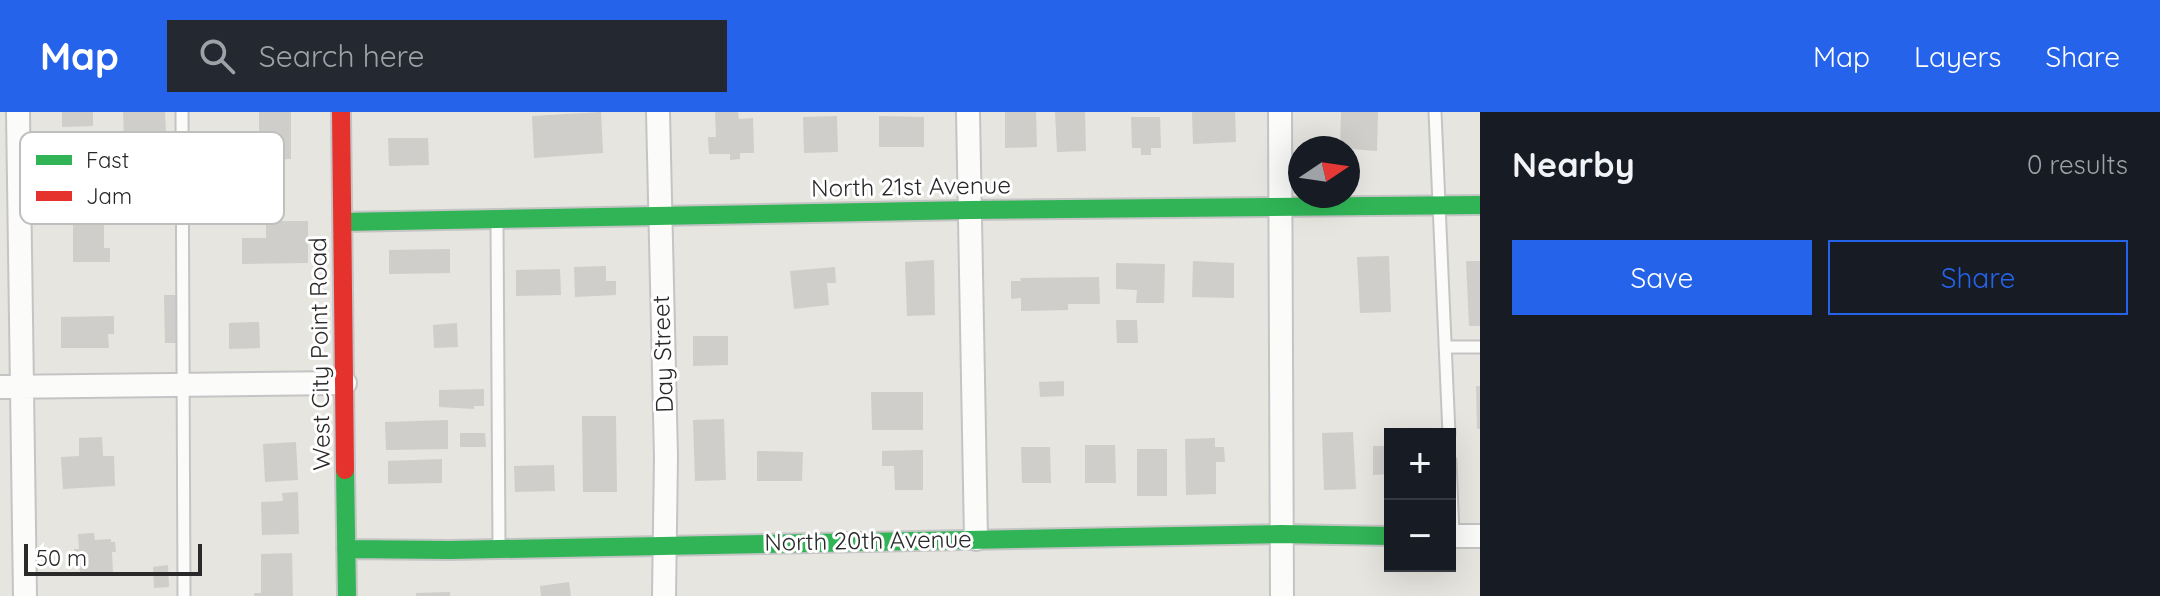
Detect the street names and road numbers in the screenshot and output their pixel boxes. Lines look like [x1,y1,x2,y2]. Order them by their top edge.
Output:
street label: North 21st Avenue [811,169,1011,203]
street label: West City Point Road [302,237,336,471]
street label: Day Street [645,295,679,413]
street label: North 20th Avenue [764,523,972,557]

